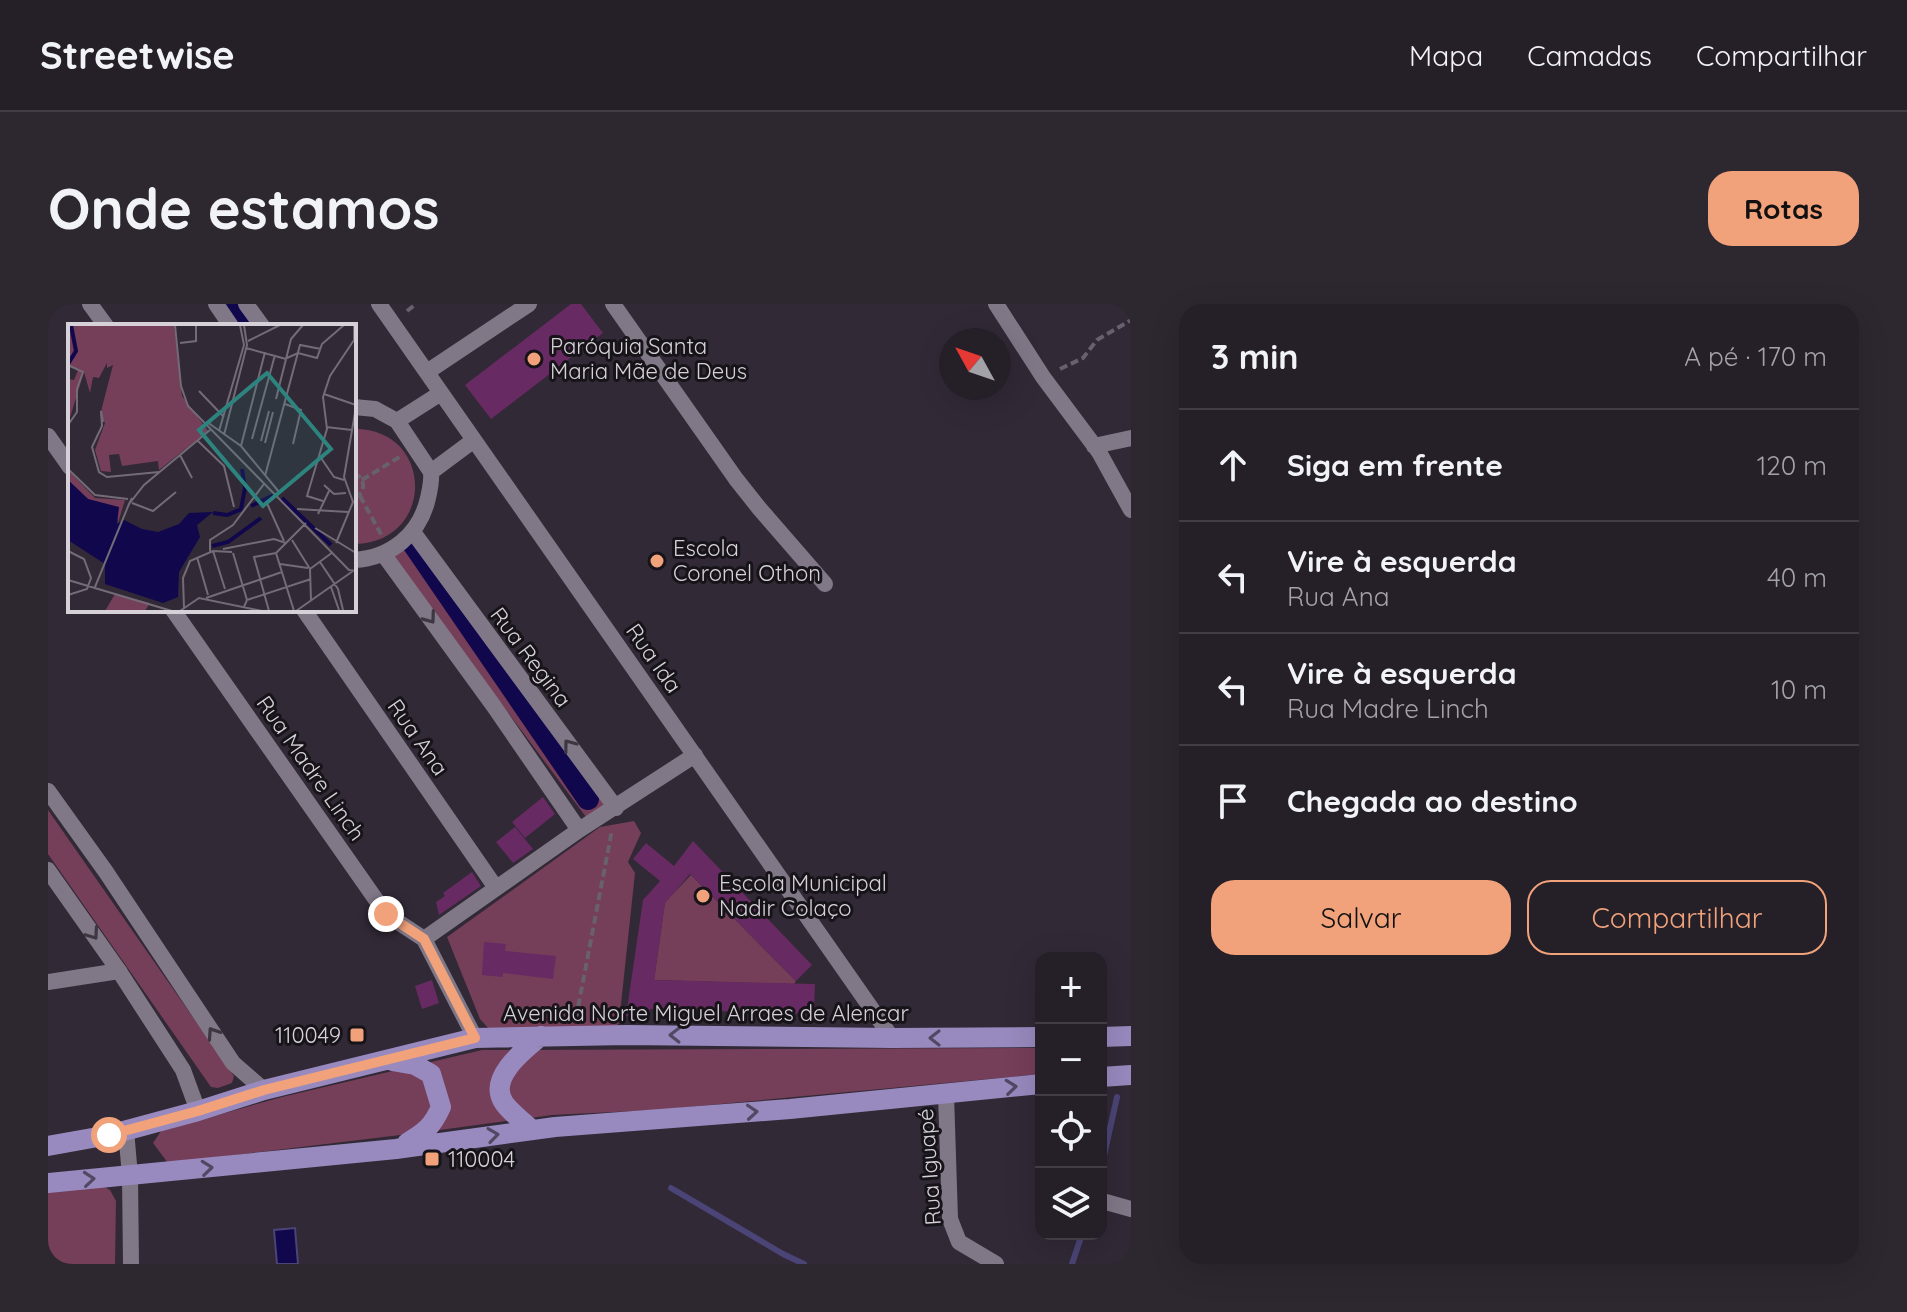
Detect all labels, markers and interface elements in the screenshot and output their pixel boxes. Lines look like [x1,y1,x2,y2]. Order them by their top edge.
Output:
text: Streetwise [40,31,235,79]
text: Mapa [1409,38,1483,73]
text: Camadas [1527,38,1652,73]
text: Compartilhar [1696,38,1867,73]
button: Rotas [1708,171,1859,246]
text: Onde estamos [48,173,439,243]
inset map [68,324,356,612]
north arrow [939,328,1011,400]
place label: Paróquia Santa Maria Mãe de Deus [550,332,747,385]
text: 3 min [1211,335,1298,378]
text: A pé · 170 m [1684,340,1827,373]
marker: Paróquia Santa Maria Mãe de Deus [525,350,543,368]
icon: ahead [1211,443,1255,487]
text: Siga em frente [1287,446,1503,484]
text: 120 m [1757,449,1827,482]
place label: Escola Coronel Othon [673,534,821,587]
text: Vire à esquerda [1287,542,1516,580]
marker: Escola Coronel Othon [648,552,666,570]
icon: left [1211,555,1255,599]
text: 40 m [1767,561,1827,594]
text: Rua Ana [1287,580,1389,613]
street label: Rua Regina [484,602,578,712]
one-way arrow [420,609,434,623]
street label: Rua Ida [620,618,688,698]
text: Vire à esquerda [1287,654,1516,692]
icon: left [1211,667,1255,711]
text: 10 m [1771,673,1827,706]
street label: Rua Madre Linch [251,690,371,846]
text: Rua Madre Linch [1287,692,1489,725]
street label: Rua Ana [382,693,454,781]
one-way arrow [565,739,579,754]
icon: arrive [1211,779,1255,823]
text: Chegada ao destino [1287,782,1578,820]
place label: Escola Municipal Nadir Colaço [719,869,887,922]
button: Salvar [1211,880,1511,955]
button: Compartilhar [1527,880,1827,955]
marker: Escola Municipal Nadir Colaço [694,887,712,905]
route end [368,896,404,932]
one-way arrow [83,925,98,939]
map controls [1035,952,1107,1240]
button: + [1035,952,1107,1024]
street label: Avenida Norte Miguel Arraes de Alencar [503,999,909,1027]
place label: 110049 [275,1021,341,1049]
button: − [1035,1024,1107,1096]
marker: 110049 [348,1026,366,1044]
one-way arrow [668,1026,681,1044]
one-way arrow [208,1027,223,1042]
one-way arrow [928,1029,941,1047]
one-way arrow [1005,1078,1018,1095]
button: locate [1035,1096,1107,1168]
one-way arrow [746,1104,759,1121]
street label: Rua Iguapé [911,1108,947,1226]
route start [91,1117,127,1153]
one-way arrow [487,1127,500,1144]
place label: 110004 [448,1145,515,1173]
marker: 110004 [423,1150,441,1168]
one-way arrow [201,1159,214,1176]
button: layers [1035,1168,1107,1240]
one-way arrow [83,1171,96,1188]

